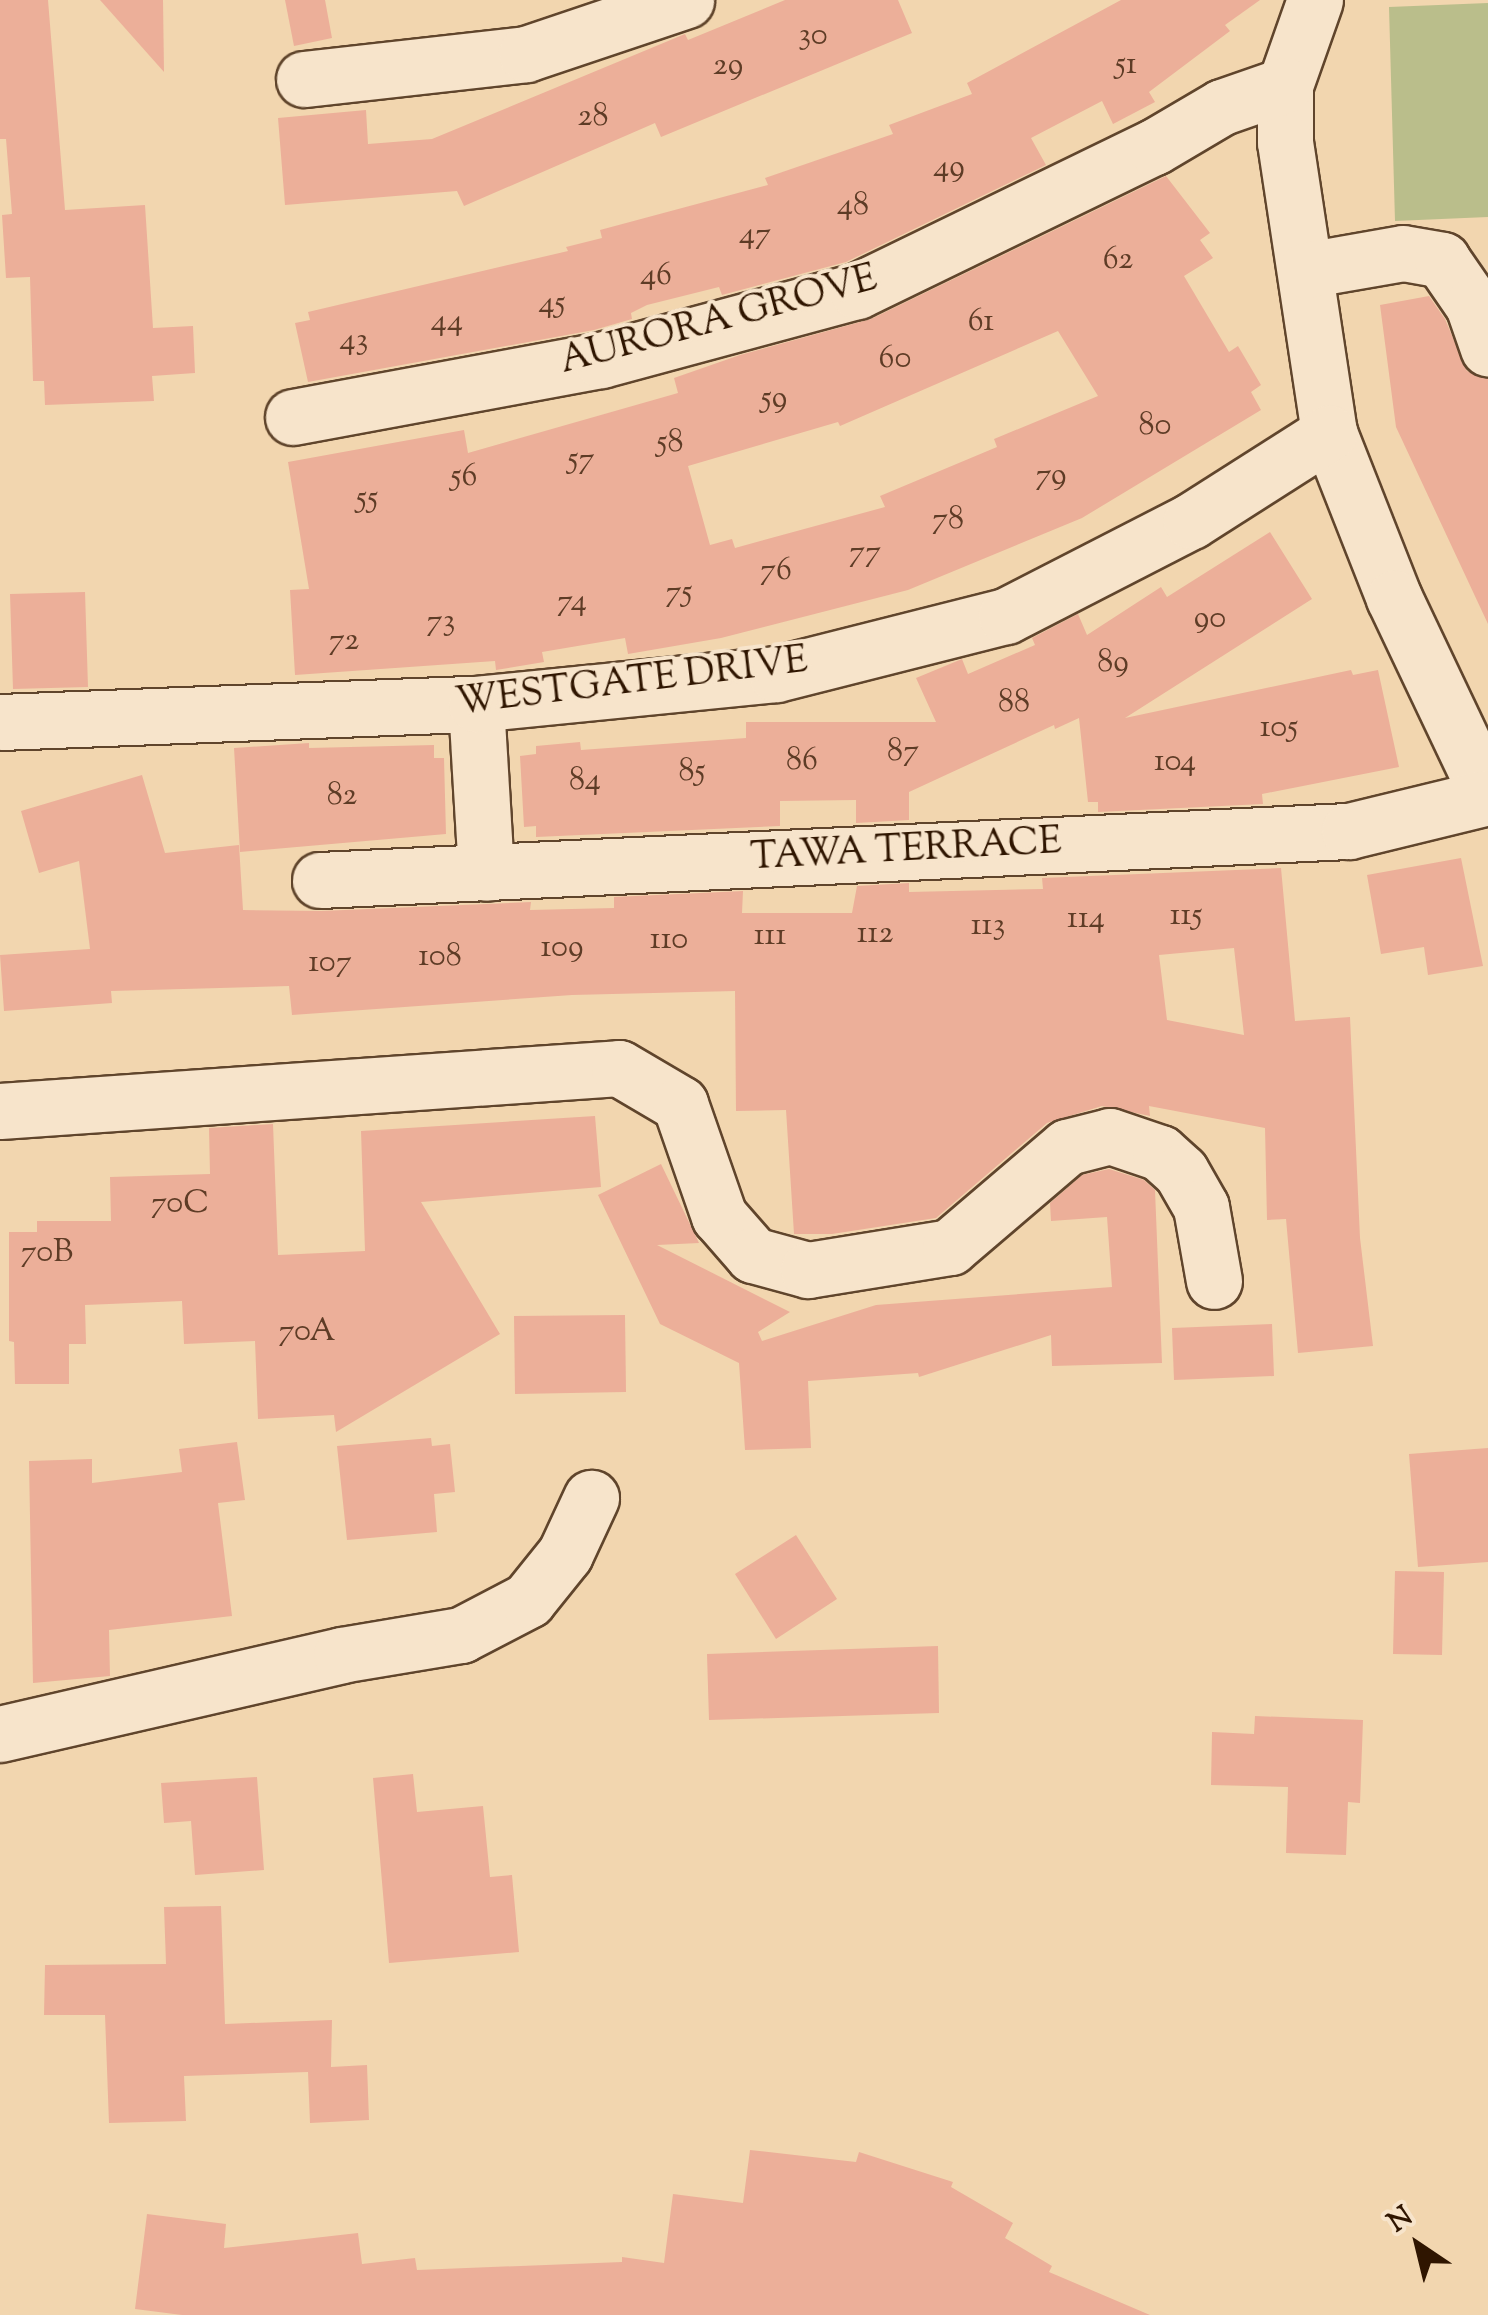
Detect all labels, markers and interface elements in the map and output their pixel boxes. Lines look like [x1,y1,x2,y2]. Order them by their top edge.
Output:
house number: 30 [798,17,828,55]
house number: 51 [1115,46,1137,84]
house number: 29 [713,47,743,85]
house number: 28 [578,98,608,136]
house number: 49 [933,149,965,187]
house number: 48 [837,187,869,225]
house number: 47 [739,216,771,254]
house number: 62 [1103,241,1133,279]
house number: 46 [640,257,672,295]
street label: AURORA GROVE [555,258,883,386]
house number: 45 [538,285,566,323]
house number: 44 [431,303,463,341]
house number: 61 [968,303,994,341]
house number: 43 [339,322,369,360]
house number: 60 [879,340,911,378]
house number: 59 [761,380,787,418]
house number: 80 [1139,407,1171,445]
house number: 58 [657,424,683,462]
house number: 57 [568,441,594,479]
house number: 79 [1036,457,1066,495]
house number: 56 [451,458,477,496]
house number: 55 [356,480,378,518]
house number: 78 [932,501,964,539]
house number: 77 [849,534,881,572]
house number: 76 [760,552,792,590]
house number: 75 [666,574,692,612]
house number: 74 [557,583,587,621]
house number: 90 [1194,600,1226,638]
house number: 73 [427,603,455,641]
house number: 72 [329,622,359,660]
street label: WESTGATE DRIVE [453,640,811,728]
house number: 89 [1097,644,1129,682]
house number: 88 [998,684,1030,722]
house number: 105 [1260,709,1298,747]
house number: 87 [887,733,919,771]
house number: 86 [786,742,818,780]
house number: 104 [1154,743,1196,781]
house number: 85 [679,753,705,791]
house number: 84 [569,762,601,800]
house number: 82 [327,777,357,815]
street label: TAWA TERRACE [749,821,1063,883]
house number: 115 [1170,897,1202,935]
house number: 114 [1067,900,1105,938]
house number: 113 [971,907,1005,945]
house number: 112 [857,915,893,953]
house number: 111 [754,917,786,955]
house number: 110 [650,921,688,959]
house number: 109 [540,929,584,967]
house number: 108 [418,938,462,976]
house number: 107 [308,944,352,982]
house number: 70C [151,1185,209,1223]
house number: 70B [21,1234,73,1272]
house number: 70A [279,1313,335,1351]
north arrow [1368,2195,1468,2295]
text: N [1380,2198,1421,2243]

